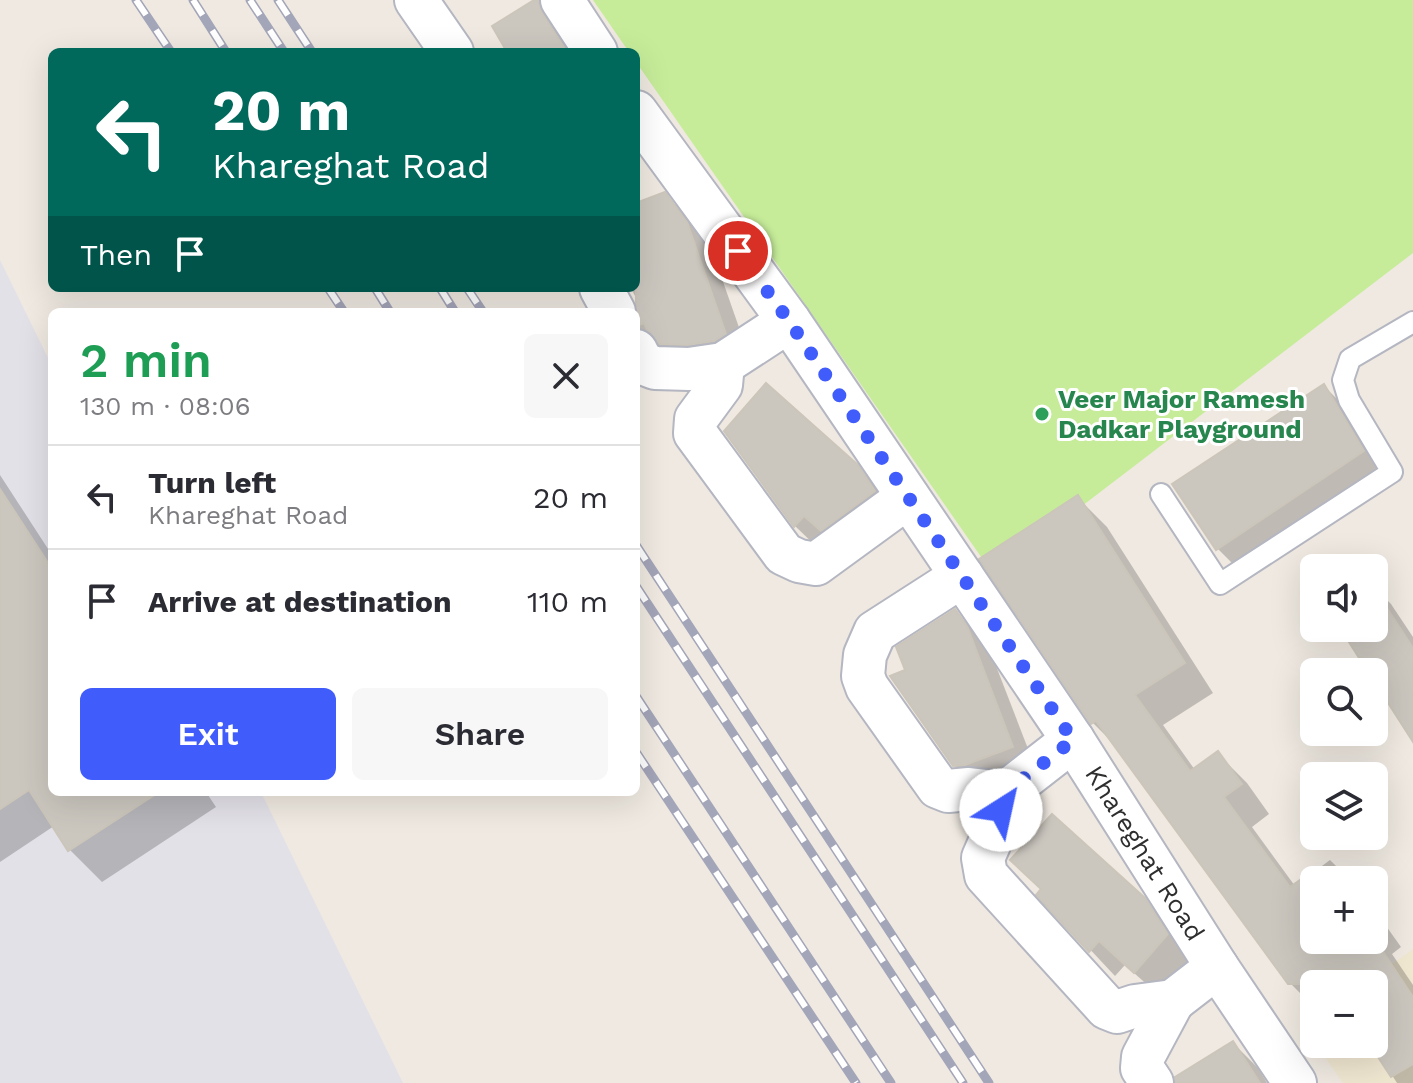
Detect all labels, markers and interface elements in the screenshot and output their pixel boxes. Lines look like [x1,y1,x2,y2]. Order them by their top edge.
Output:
text: 20 m [212,78,350,144]
icon: left [80,80,184,184]
text: Khareghat Road [212,145,490,187]
pin [704,217,772,285]
icon: arrive [716,229,760,273]
icon: arrive [168,232,212,276]
text: Then [80,237,152,272]
text: 2 min [80,332,212,389]
button: close [524,334,608,418]
place label: Veer Major Ramesh Dadkar Playground [1058,384,1305,444]
text: 130 m · 08:06 [80,391,251,421]
marker: Veer Major Ramesh Dadkar Playground [1033,405,1051,423]
text: Turn left [148,465,276,500]
icon: left [80,475,124,519]
text: 20 m [533,480,608,515]
text: Khareghat Road [148,500,348,530]
map controls [1300,554,1388,1058]
button: sound [1300,554,1388,642]
icon: arrive [80,579,124,623]
text: Arrive at destination [148,584,452,619]
text: 110 m [527,584,608,619]
button: search [1300,658,1388,746]
button: Exit [80,688,336,780]
button: Share [352,688,608,780]
street label: Khareghat Road [1079,760,1211,946]
button: layers [1300,762,1388,850]
position arrow [959,768,1043,852]
button: + [1300,866,1388,954]
button: − [1300,970,1388,1058]

